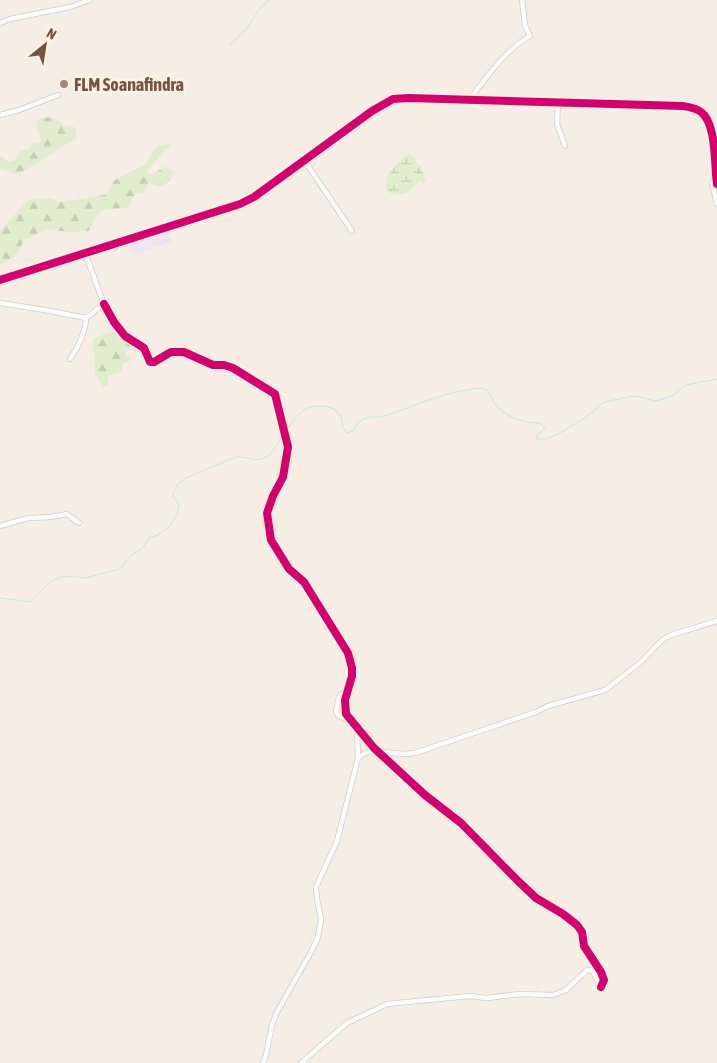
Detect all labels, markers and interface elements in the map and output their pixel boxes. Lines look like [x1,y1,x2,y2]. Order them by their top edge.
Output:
north arrow [20,20,70,70]
text: N [44,25,59,43]
place label: FLM Soanafindra [74,74,184,95]
marker: FLM Soanafindra [58,78,70,90]

